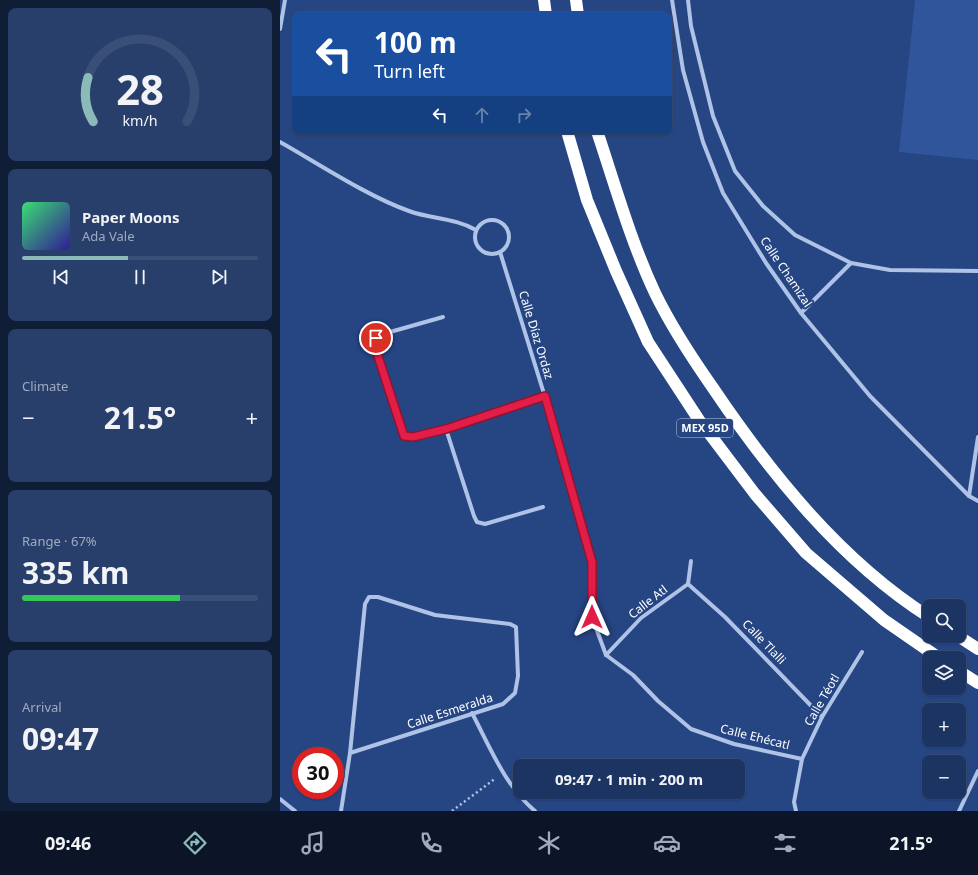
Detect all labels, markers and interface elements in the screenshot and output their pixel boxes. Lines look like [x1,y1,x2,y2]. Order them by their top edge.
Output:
text: 100 m [374,23,457,61]
icon: left [308,28,360,80]
text: Turn left [374,59,445,83]
text: 28 [116,61,164,117]
icon: left [429,104,451,126]
icon: ahead [471,104,493,126]
icon: right [513,104,535,126]
text: km/h [122,111,158,130]
text: Paper Moons [82,207,180,227]
text: Ada Vale [82,227,135,245]
street label: Calle Chamizal [756,233,816,310]
icon: previous [50,266,72,288]
icon: pause [129,266,151,288]
icon: next [208,266,230,288]
street label: Calle Díaz Ordaz [515,289,558,381]
pin [359,321,393,355]
icon: arrive [365,327,387,349]
text: Climate [22,377,68,395]
text: 21.5° [104,397,176,438]
text: − [22,402,35,432]
text: + [245,402,258,432]
road number: MEX 95D [677,419,733,437]
text: Range · 67% [22,532,97,550]
text: 335 km [22,552,129,593]
street label: Calle Atl [625,581,671,622]
position arrow [571,596,613,638]
map controls [922,599,966,799]
button: search [922,599,966,643]
street label: Calle Tlalli [739,616,790,668]
button: layers [922,651,966,695]
street label: Calle Téotl [800,671,843,729]
street label: Calle Esmeralda [405,689,495,732]
text: Arrival [22,698,62,716]
button: + [922,703,966,747]
text: 09:47 [22,718,99,759]
street label: Calle Ehécatl [719,720,792,753]
speed limit sign: 30 [292,747,344,799]
button: − [922,755,966,799]
text: 09:47 · 1 min · 200 m [555,769,703,789]
icon: directions [181,829,209,857]
icon: music [299,829,327,857]
icon: phone [417,829,445,857]
icon: climate [535,829,563,857]
icon: car [653,829,681,857]
icon: filters [771,829,799,857]
text: 09:46 [45,831,91,855]
text: 21.5° [889,831,933,855]

